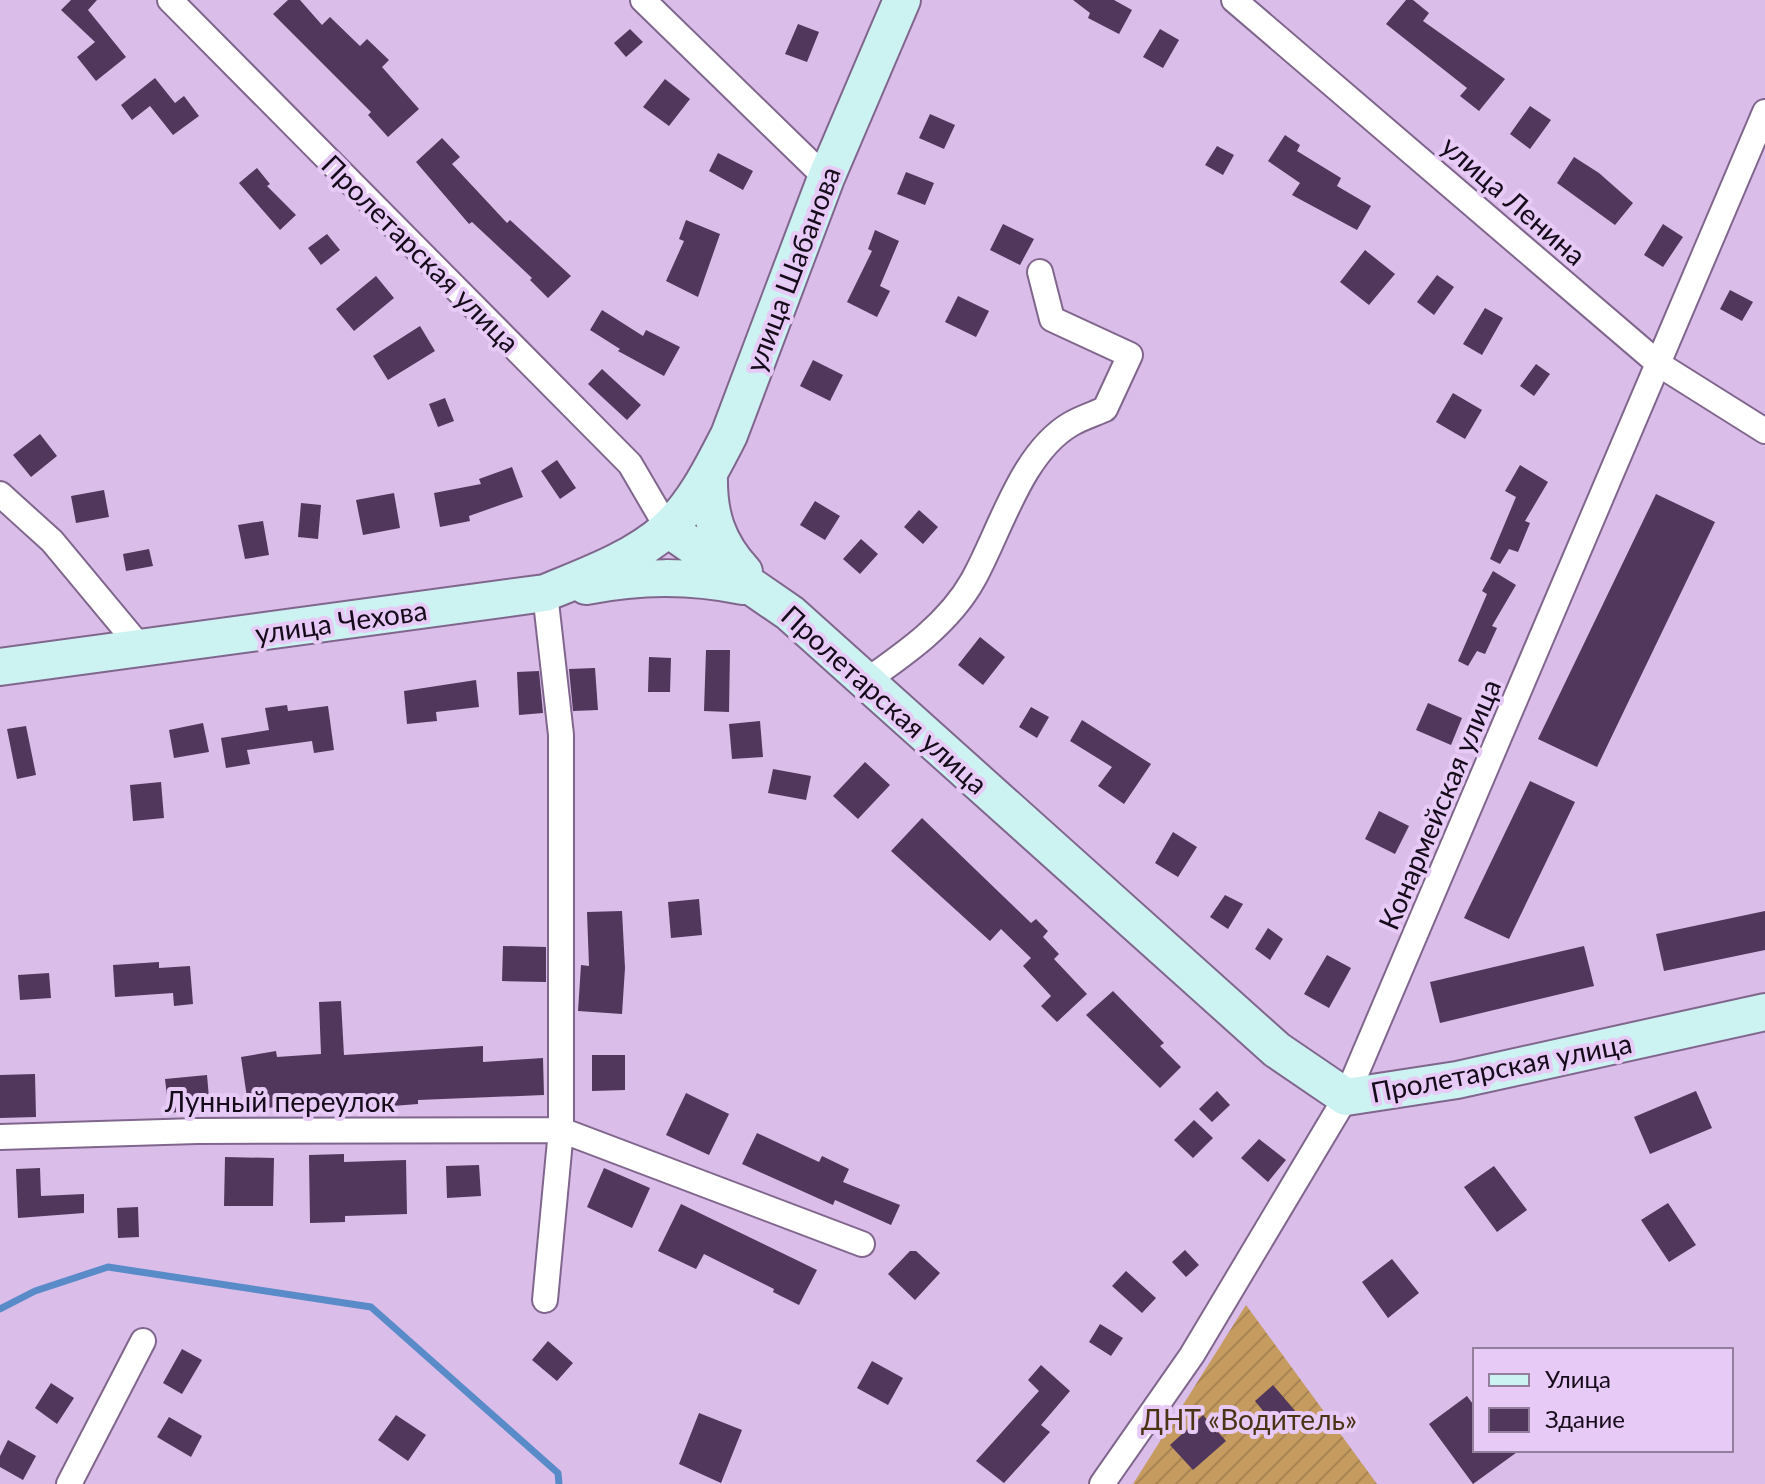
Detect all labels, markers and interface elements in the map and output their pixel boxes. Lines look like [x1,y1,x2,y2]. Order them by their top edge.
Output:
street label: улица Ленина [1435,128,1593,272]
street label: Пролетарская улица [315,147,527,359]
street label: улица Шабанова [737,162,847,376]
street label: улица Чехова [253,592,429,650]
street label: Пролетарская улица [775,598,995,800]
street label: Конармейская улица [1371,674,1507,934]
street label: Пролетарская улица [1368,1025,1634,1109]
street label: Лунный переулок [164,1084,396,1118]
legend [1473,1348,1733,1452]
text: Улица [1545,1364,1611,1393]
park label: ДНТ «Водитель» [1141,1402,1357,1436]
text: Здание [1545,1404,1625,1433]

